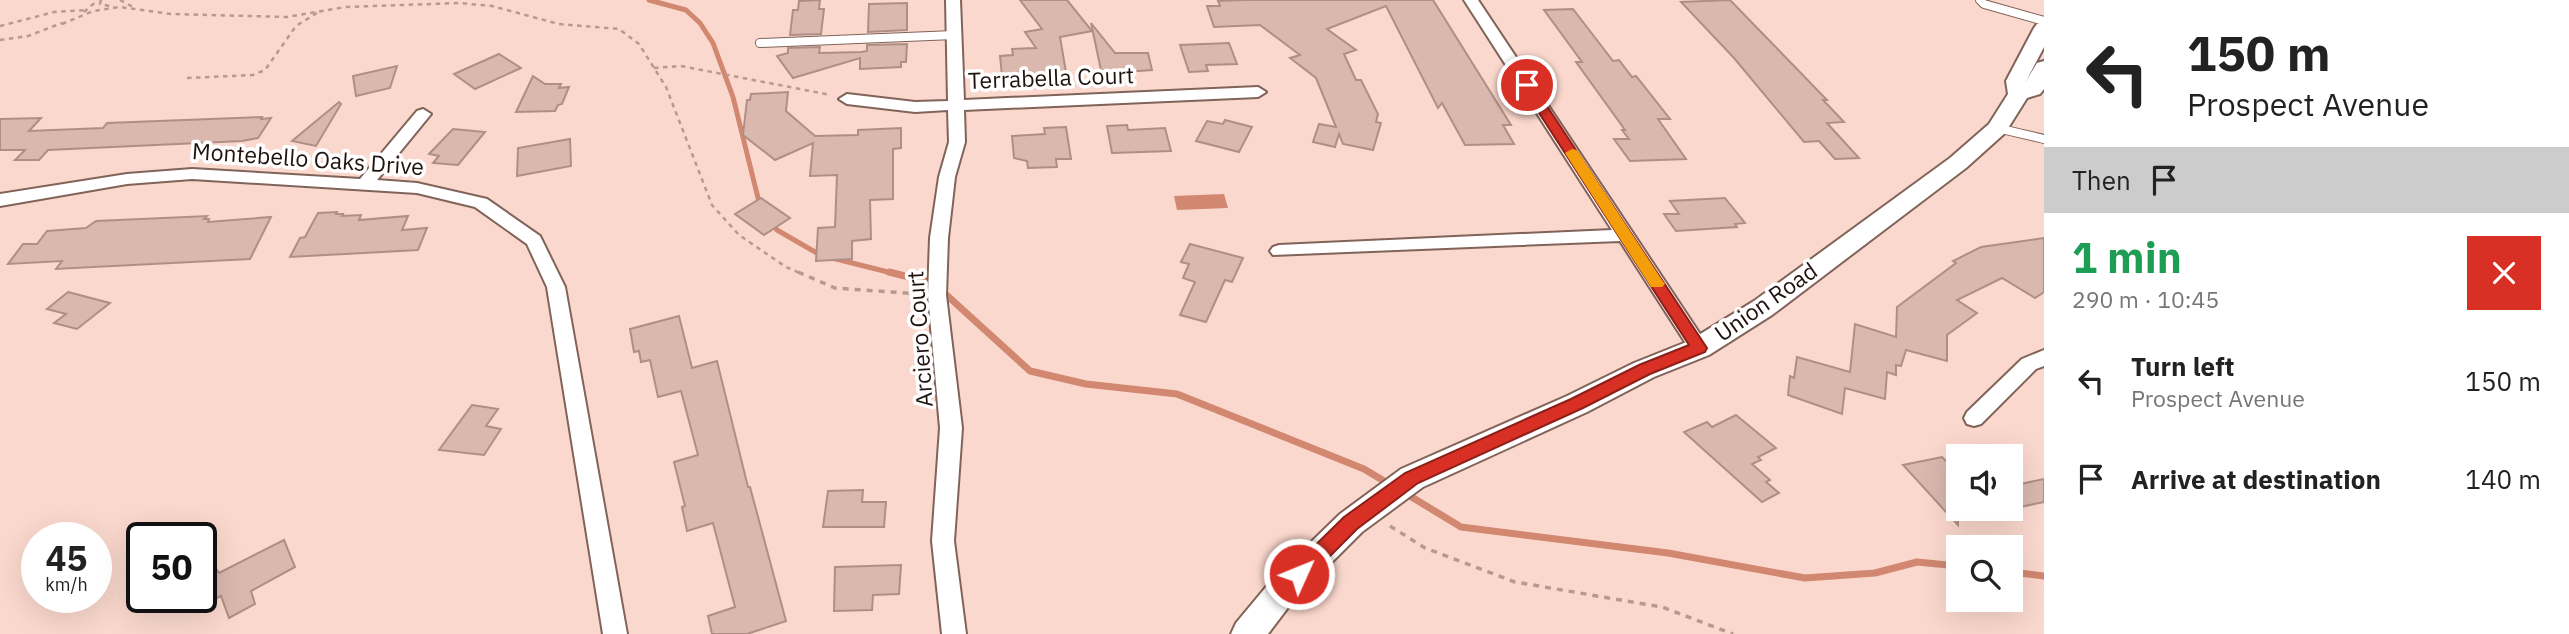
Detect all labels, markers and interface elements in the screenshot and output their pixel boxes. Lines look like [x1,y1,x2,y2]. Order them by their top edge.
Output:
text: 150 m [2187,21,2331,84]
icon: left [2072,28,2163,119]
pin [1497,55,1557,115]
street label: Terrabella Court [967,59,1135,95]
icon: arrive [1508,66,1546,104]
text: Prospect Avenue [2187,83,2429,125]
street label: Montebello Oaks Drive [191,135,425,181]
icon: arrive [2145,161,2183,199]
text: Then [2072,163,2131,197]
text: 1 min [2072,230,2182,285]
button: close [2467,236,2541,310]
street label: Union Road [1708,255,1823,348]
street label: Arciero Court [899,270,939,408]
text: 290 m · 10:45 [2072,284,2219,314]
text: Turn left [2131,349,2234,383]
icon: left [2072,362,2110,400]
text: 150 m [2465,364,2541,398]
text: Prospect Avenue [2131,383,2305,413]
map controls [1946,444,2023,612]
button: sound [1946,444,2023,521]
icon: arrive [2072,460,2110,498]
text: Arrive at destination [2131,462,2381,496]
text: 140 m [2465,462,2541,496]
speed limit sign: 50 [126,522,217,613]
text: 45 [45,535,88,581]
button: search [1946,535,2023,612]
position arrow [1262,537,1336,611]
text: km/h [45,573,88,596]

